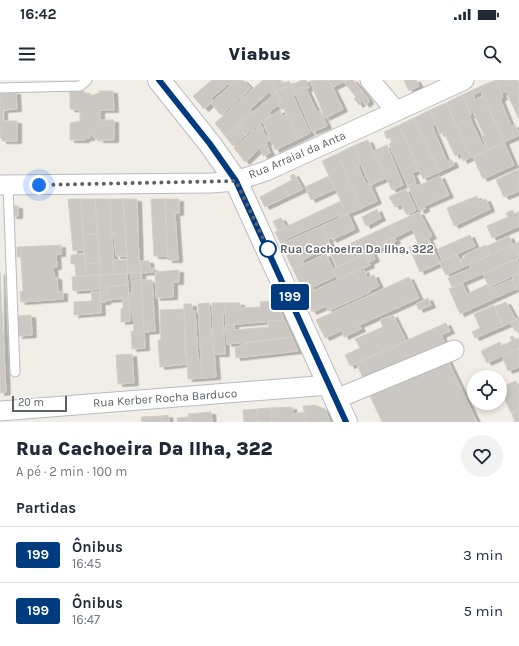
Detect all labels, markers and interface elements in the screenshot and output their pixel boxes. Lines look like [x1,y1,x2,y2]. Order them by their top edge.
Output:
text: 16:42 [20,5,57,23]
icon: menu [16,43,38,65]
text: Viabus [229,43,290,65]
icon: search [481,43,503,65]
street label: Rua Arraial da Anta [246,128,348,182]
your location [29,175,49,195]
marker: Rua Cachoeira Da Ilha, 322 [259,240,277,258]
place label: Rua Cachoeira Da Ilha, 322 [280,242,434,256]
line badge: 199 [267,284,313,310]
text: 199 [279,288,301,305]
map controls [467,370,507,410]
button: locate [467,370,507,410]
street label: Rua Kerber Rocha Barduco [92,386,238,410]
scale bar [12,394,67,413]
text: 20 m [18,396,44,409]
button: heart [461,435,503,477]
text: Rua Cachoeira Da Ilha, 322 [16,438,273,460]
text: A pé · 2 min · 100 m [16,464,127,479]
text: Partidas [16,499,76,517]
text: Ônibus [72,538,123,556]
text: 199 [27,546,49,563]
text: 3 min [463,546,503,564]
text: 16:45 [72,556,101,571]
text: Ônibus [72,594,123,612]
text: 199 [27,602,49,619]
text: 5 min [463,602,503,620]
text: 16:47 [72,612,100,627]

